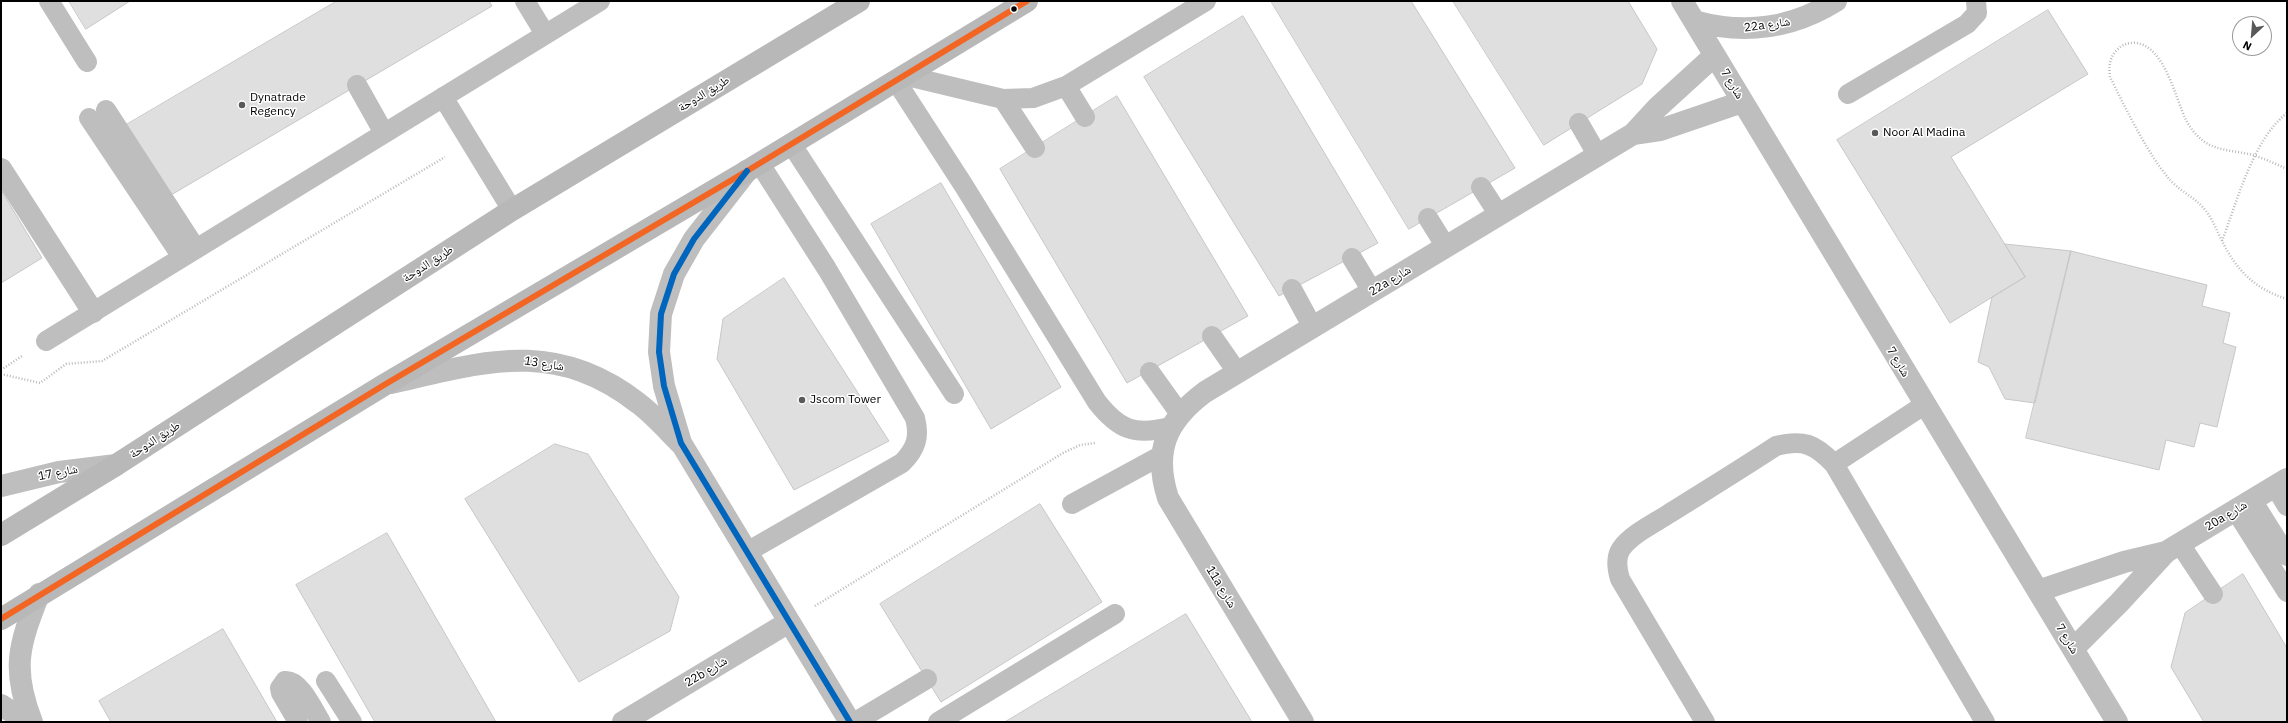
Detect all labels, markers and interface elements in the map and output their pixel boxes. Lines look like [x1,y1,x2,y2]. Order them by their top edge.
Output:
unlabelled marker [1009,4,1019,14]
street label: 22a شارع [1743,15,1791,35]
north arrow [2232,16,2272,56]
text: N [2241,38,2254,54]
street label: شارع 7 [1717,66,1747,102]
street label: طريق الدوحة [676,73,732,115]
place label: Dynatrade Regency [250,91,306,119]
marker: Dynatrade Regency [237,100,247,110]
place label: Noor Al Madina [1883,126,1965,140]
marker: Noor Al Madina [1870,128,1880,138]
street label: طريق الدوحة [400,242,456,286]
street label: 22a شارع [1366,263,1414,299]
street label: شارع 7 [1883,344,1913,380]
street label: شارع 13 [523,354,565,374]
place label: Jscom Tower [810,393,881,407]
marker: Jscom Tower [797,395,807,405]
street label: طريق الدوحة [127,418,183,462]
street label: شارع 17 [37,462,79,484]
street label: 20a شارع [2202,498,2250,534]
street label: 11a شارع [1203,563,1239,611]
street label: شارع 7 [2052,621,2082,657]
street label: 22b شارع [682,654,730,690]

